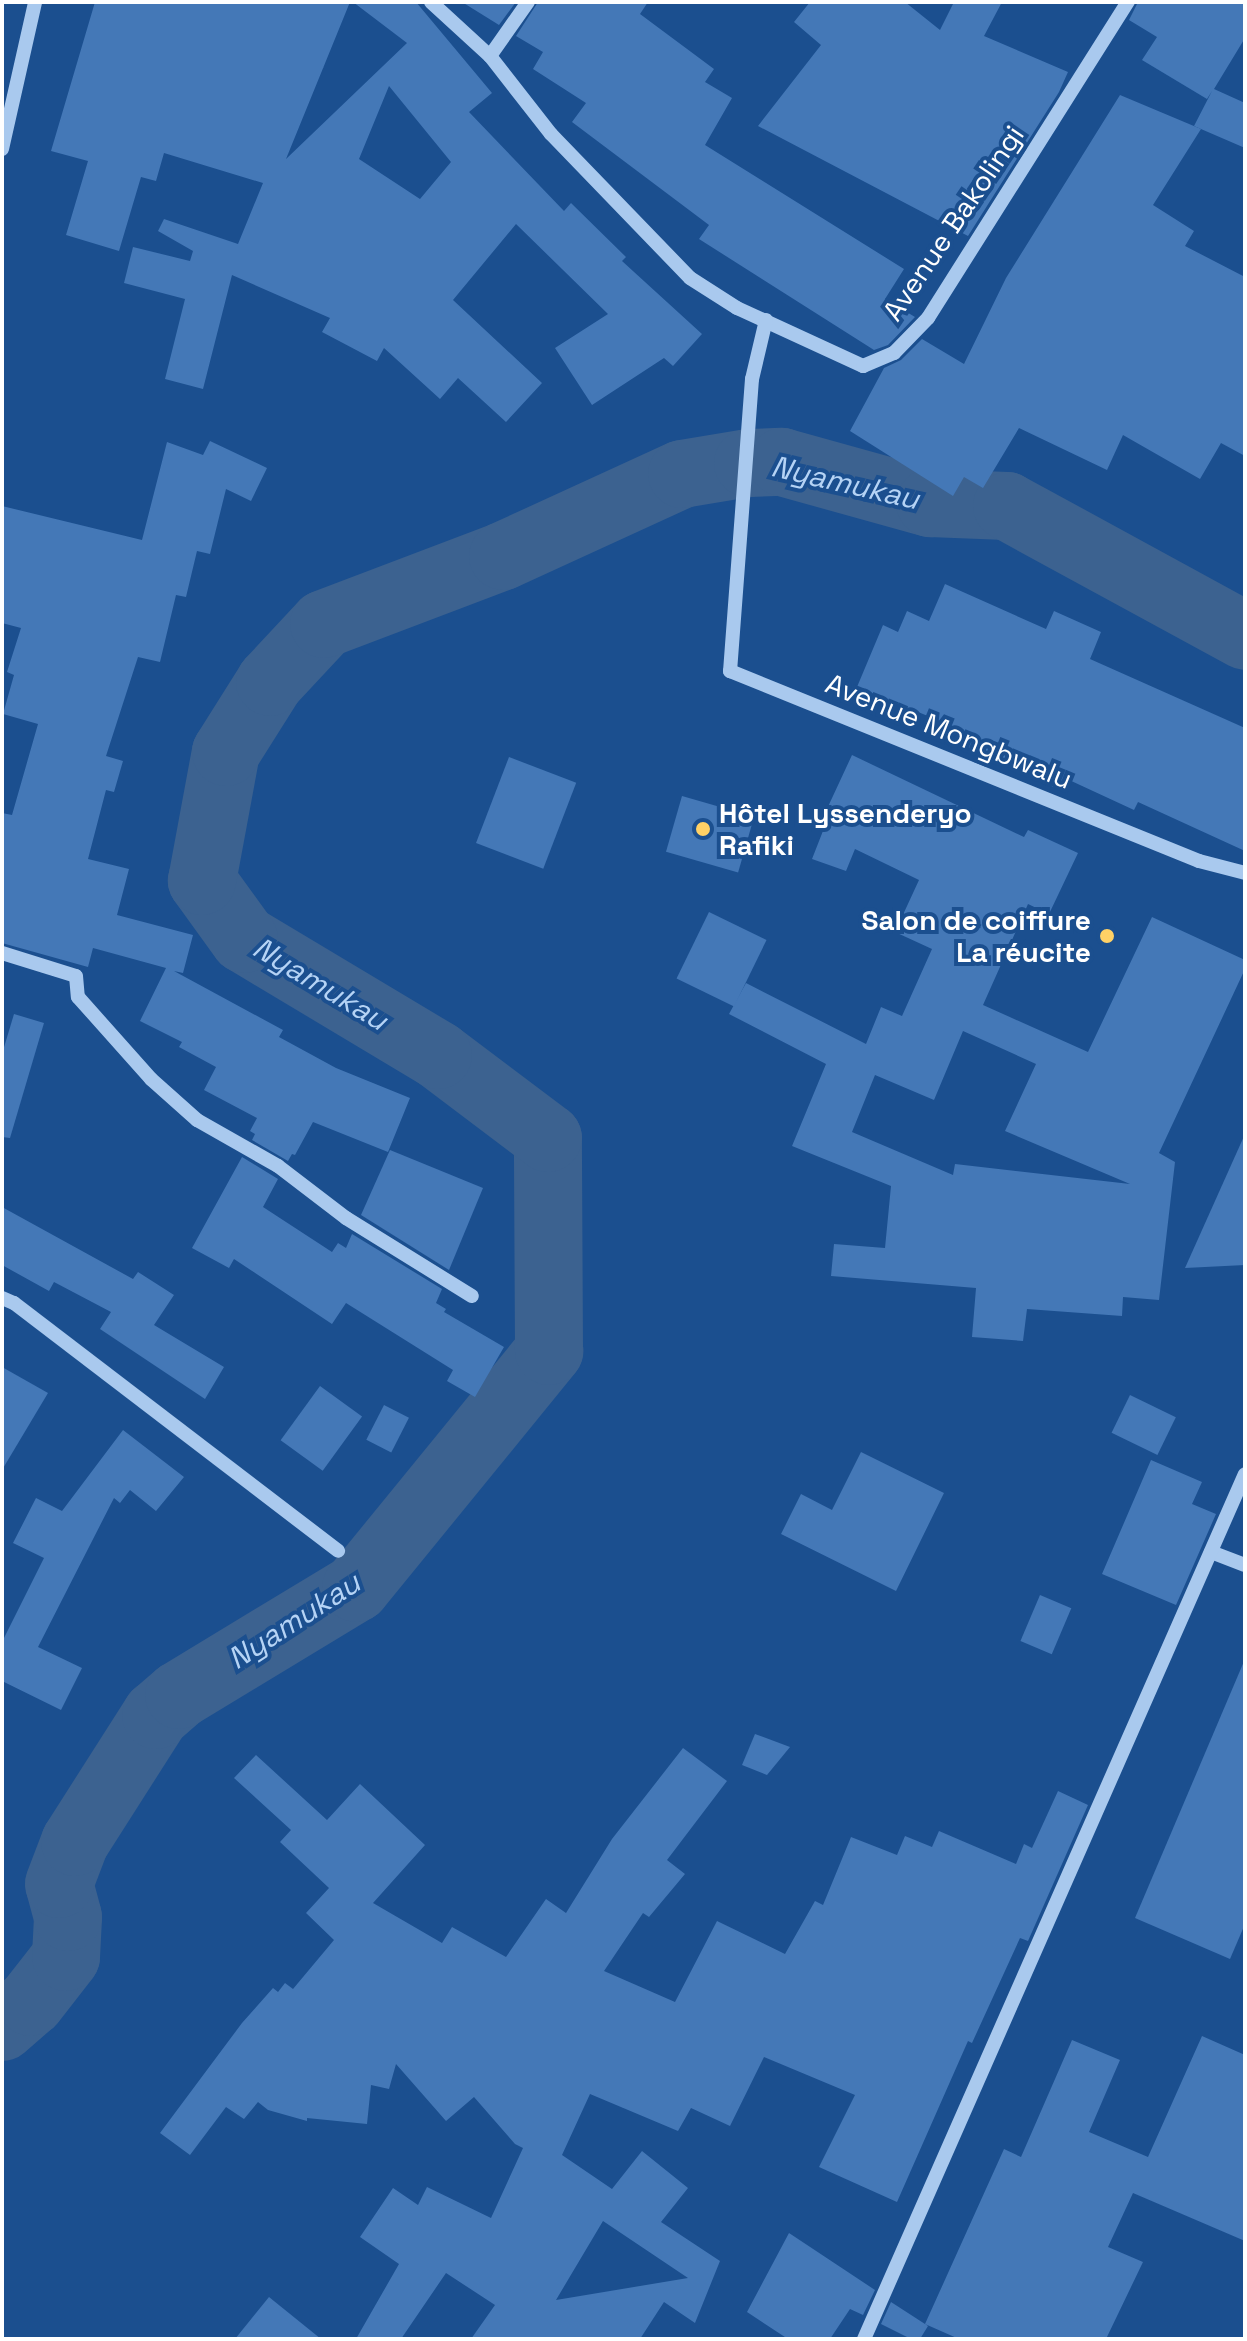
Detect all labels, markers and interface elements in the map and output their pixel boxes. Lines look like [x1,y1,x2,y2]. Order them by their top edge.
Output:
street label: Avenue Bakolingi [875,119,1031,327]
water label: Nyamukau [768,449,922,517]
street label: Avenue Mongbwalu [821,666,1077,796]
place label: Hôtel Lyssenderyo Rafiki [719,796,972,862]
marker: Hôtel Lyssenderyo Rafiki [694,820,712,838]
place label: Salon de coiffure La réucite [861,903,1091,969]
marker: Salon de coiffure La réucite [1098,927,1116,945]
water label: Nyamukau [246,930,394,1038]
water label: Nyamukau [221,1565,367,1677]

